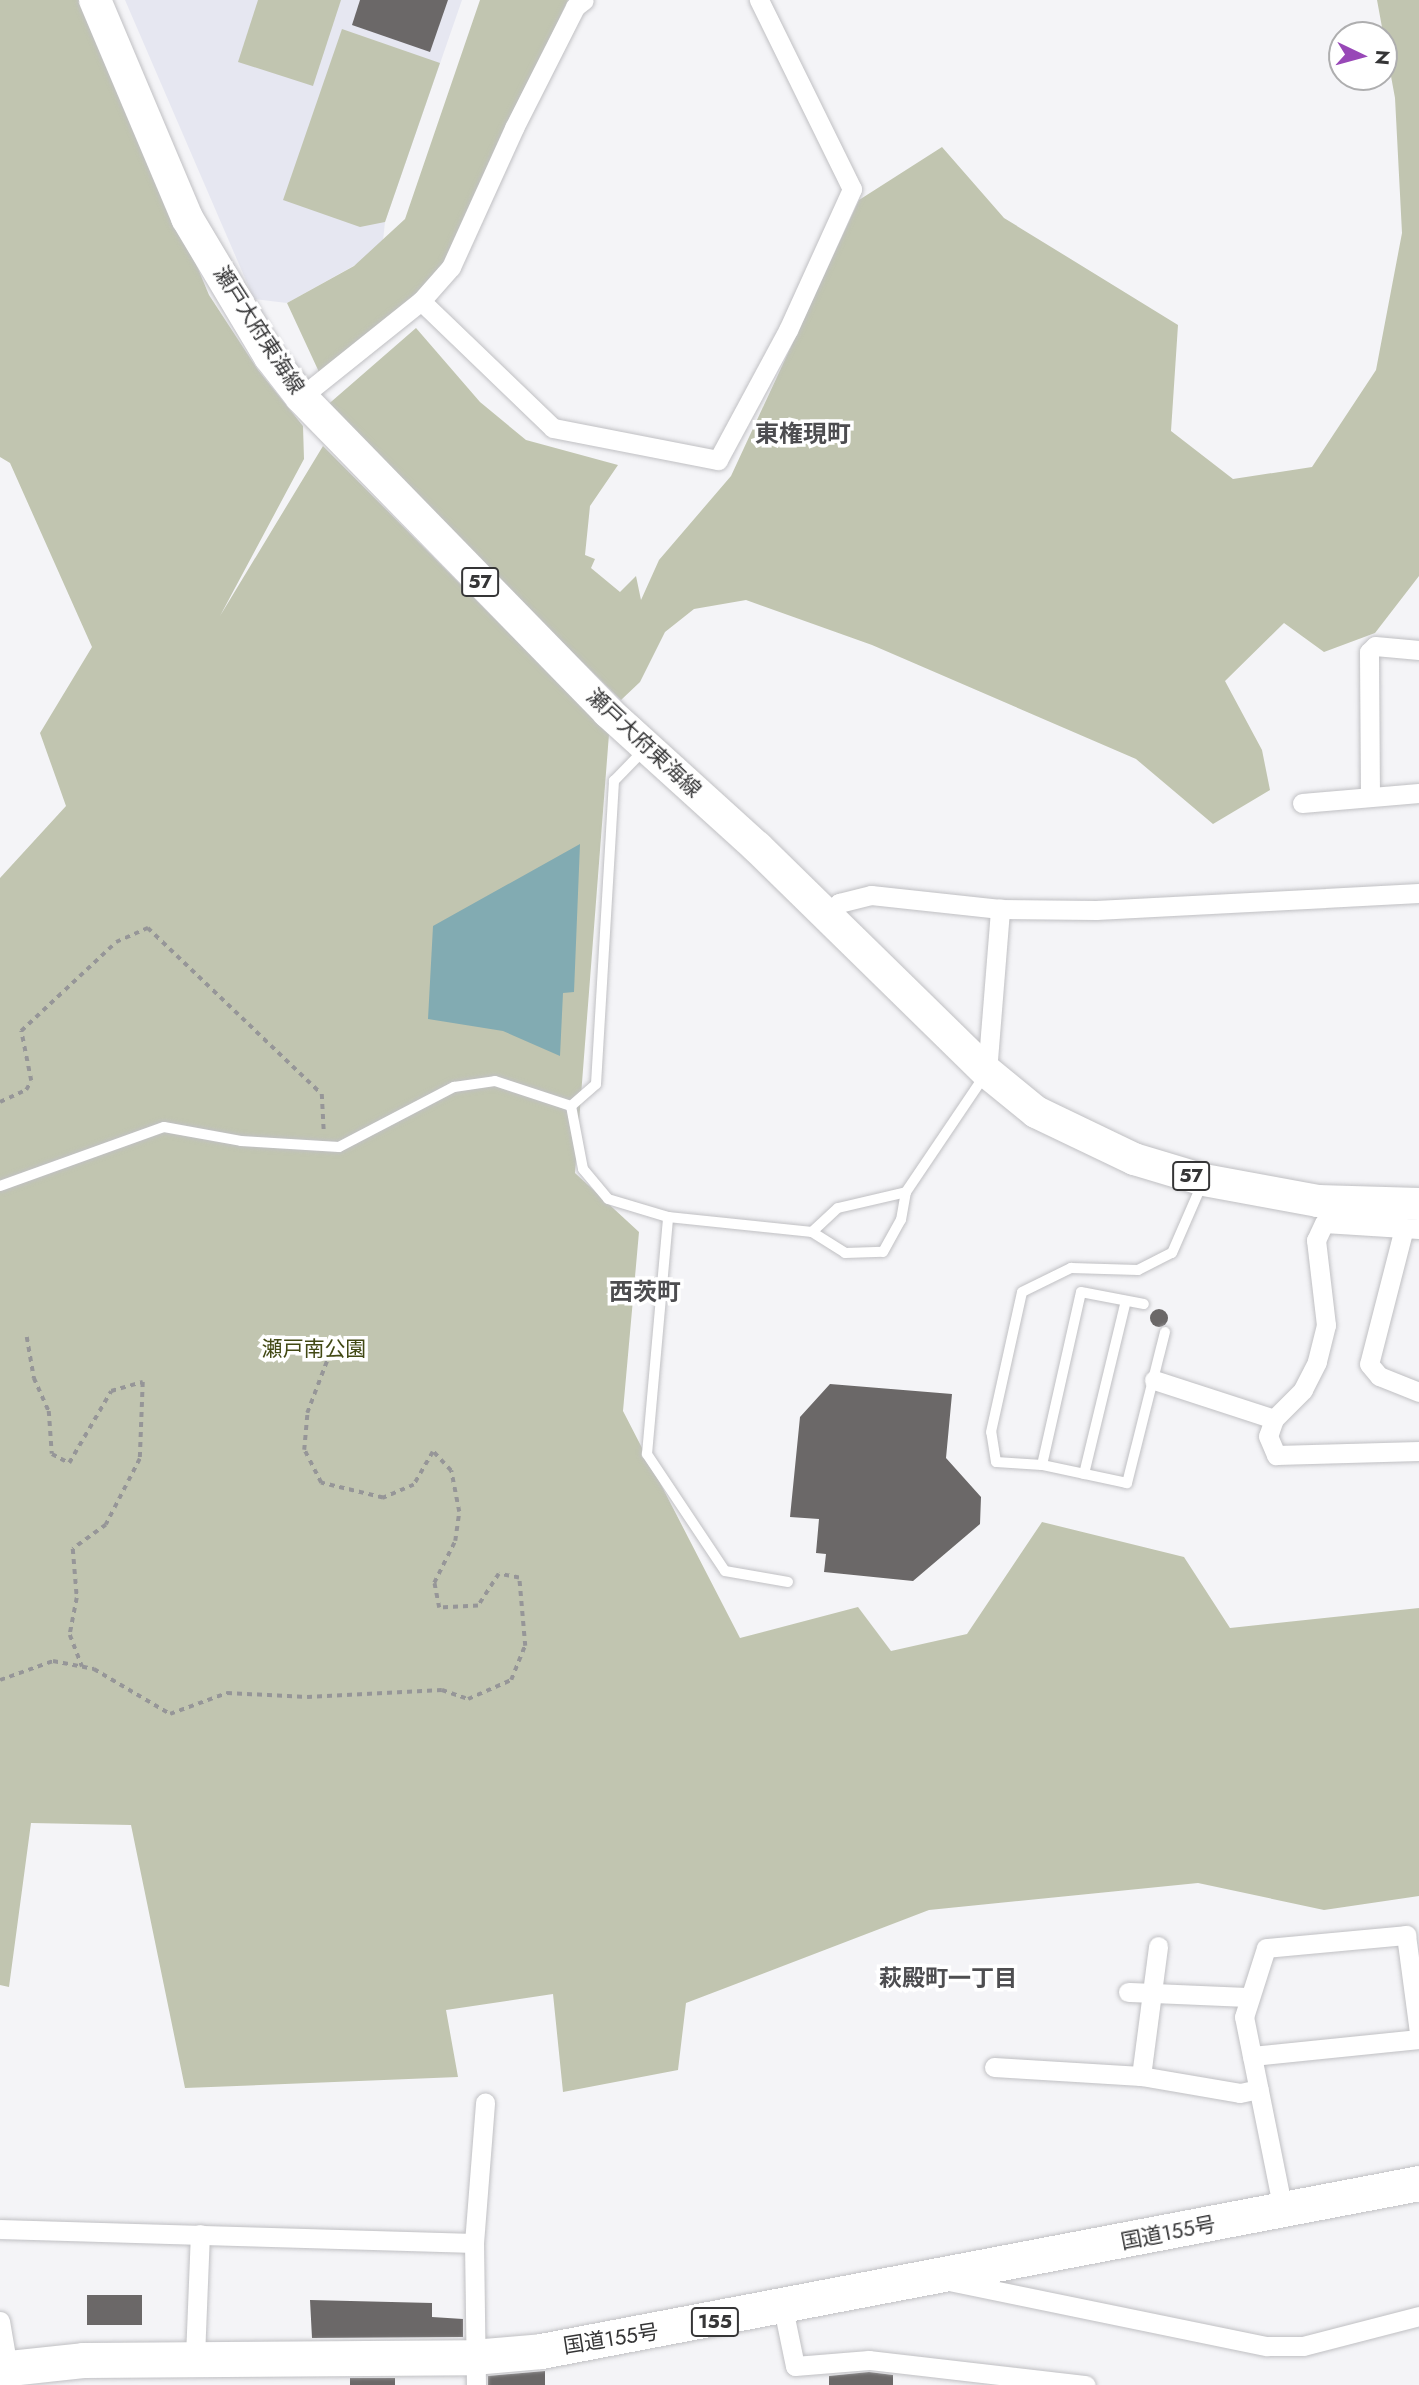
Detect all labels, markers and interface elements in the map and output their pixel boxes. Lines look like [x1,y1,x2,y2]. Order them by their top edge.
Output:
north arrow [1328,21,1398,91]
text: N [1368,49,1397,66]
street label: 瀬戸大府東海線 [208,261,310,399]
district label: 東権現町 [755,420,851,448]
road number: 57 [461,566,499,597]
street label: 瀬戸大府東海線 [582,684,706,802]
road number: 57 [1172,1160,1210,1192]
district label: 西茨町 [609,1278,681,1306]
park label: 瀬戸南公園 [262,1336,366,1362]
district label: 萩殿町一丁目 [879,1964,1017,1992]
street label: 国道155号 [1118,2211,1218,2255]
road number: 155 [690,2306,740,2338]
street label: 国道155号 [562,2319,660,2359]

